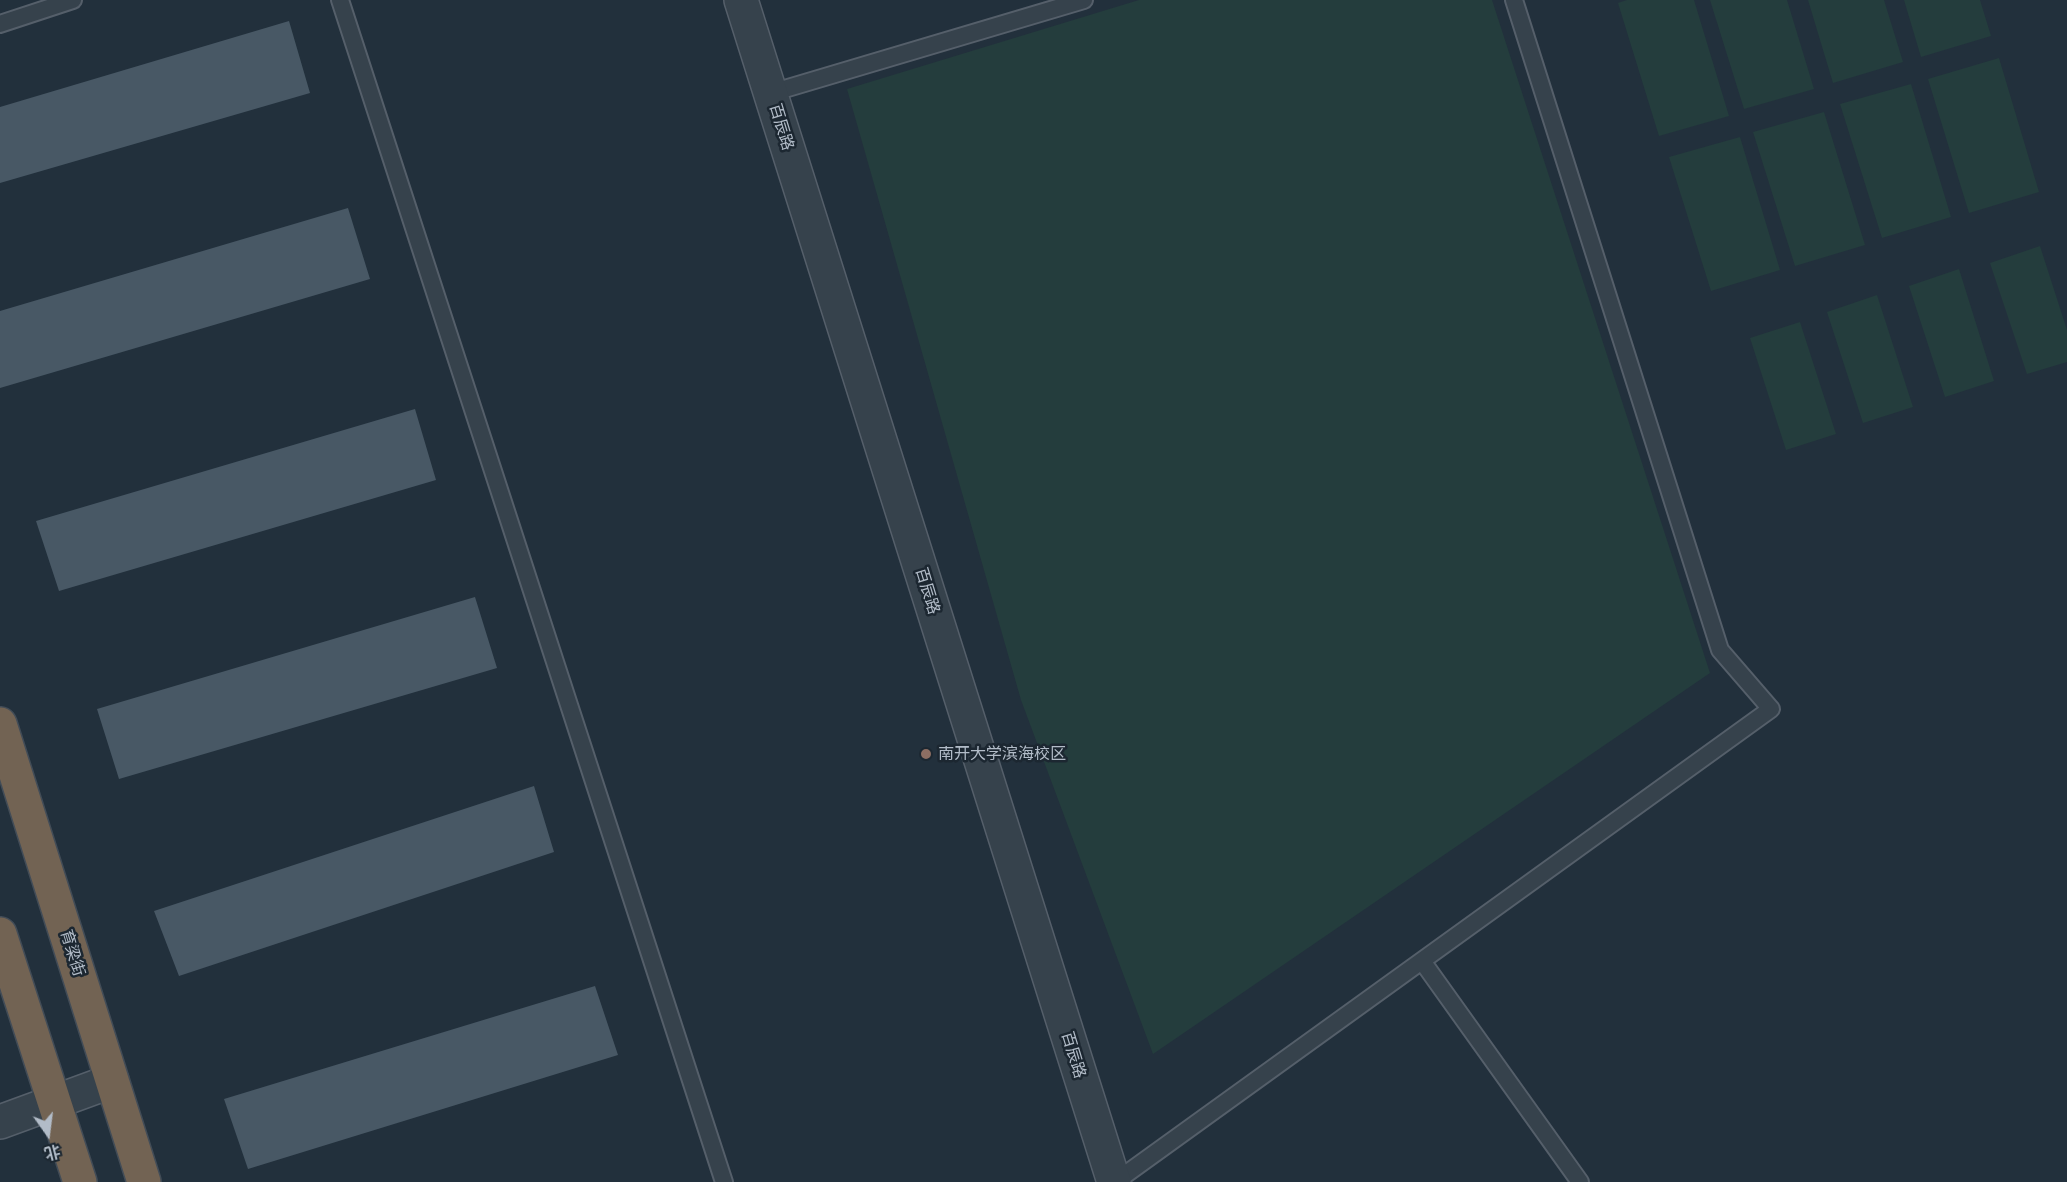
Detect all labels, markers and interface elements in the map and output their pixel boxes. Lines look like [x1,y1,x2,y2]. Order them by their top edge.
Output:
street label: 百辰路 [765,101,797,153]
street label: 百辰路 [911,565,943,617]
place label: 南开大学滨海校区 [938,744,1066,764]
marker: 南开大学滨海校区 [919,747,933,761]
street label: 育梁街 [56,927,88,979]
street label: 百辰路 [1057,1029,1089,1081]
north arrow [18,1104,78,1164]
text: 北 [42,1141,63,1163]

